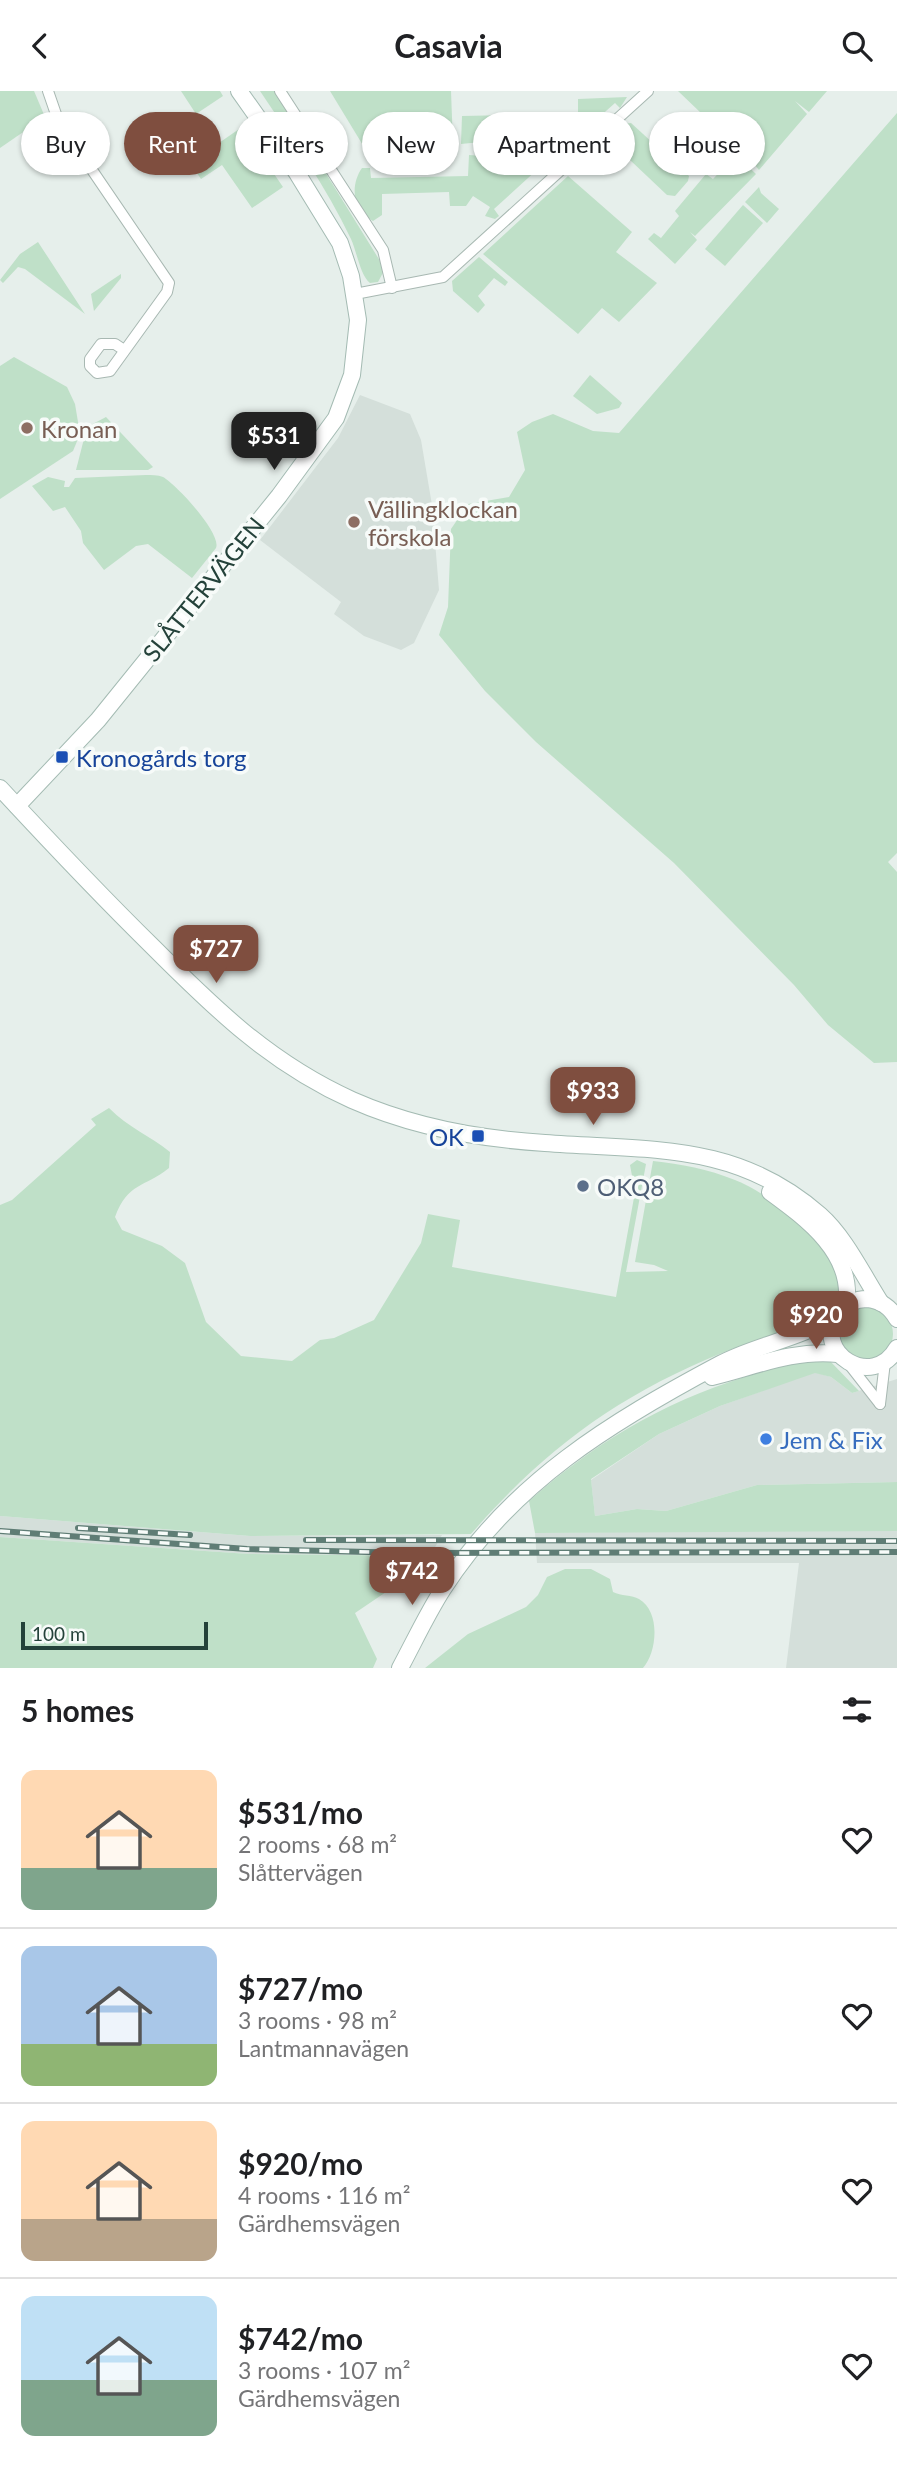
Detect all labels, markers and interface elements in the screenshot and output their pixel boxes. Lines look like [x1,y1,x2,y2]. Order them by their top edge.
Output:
text: Casavia [394,26,503,65]
icon: back [21,27,59,65]
icon: search [838,27,876,65]
chip: Buy [21,112,110,175]
chip: Rent [124,112,221,175]
chip: Filters [235,112,348,175]
chip: New [362,112,459,175]
chip: Apartment [473,112,635,175]
chip: House [649,112,765,175]
pin: $531 [233,413,315,472]
place label: Kronan [41,414,117,443]
marker: Kronan [19,420,35,436]
text: $531 [247,421,301,449]
place label: Vällingklockan förskola [368,494,518,551]
street label: SLÅTTERVÄGEN [136,511,270,667]
marker: Vällingklockan förskola [346,514,362,530]
place label: Kronogårds torg [76,743,246,772]
marker: Kronogårds torg [54,749,70,765]
pin: $727 [175,925,257,985]
text: $727 [189,934,243,962]
pin: $933 [552,1067,634,1127]
text: $933 [566,1076,620,1104]
place label: OK [429,1122,464,1151]
marker: OK [470,1128,486,1144]
place label: OKQ8 [597,1172,664,1201]
marker: OKQ8 [575,1178,591,1194]
pin: $920 [775,1291,857,1351]
text: $920 [789,1300,843,1328]
place label: Jem & Fix [780,1425,883,1454]
marker: Jem & Fix [758,1431,774,1447]
pin: $742 [371,1547,453,1607]
text: $742 [385,1556,439,1584]
scale bar [21,1619,208,1651]
text: 100 m [32,1622,86,1645]
icon: filters [838,1691,876,1729]
text: 5 homes [21,1692,134,1728]
text: $531/mo [238,1794,363,1830]
icon: home [77,1798,161,1882]
icon: heart [838,1821,876,1859]
text: 2 rooms · 68 m² [238,1830,397,1858]
text: Slåttervägen [238,1858,363,1886]
text: $727/mo [238,1970,363,2006]
icon: home [77,1974,161,2058]
icon: heart [838,1997,876,2035]
text: 3 rooms · 98 m² [238,2006,397,2034]
text: Lantmannavägen [238,2034,409,2062]
text: $920/mo [238,2145,363,2181]
icon: home [77,2149,161,2233]
icon: heart [838,2172,876,2210]
text: 4 rooms · 116 m² [238,2181,410,2209]
text: Gärdhemsvägen [238,2209,400,2237]
text: $742/mo [238,2320,363,2356]
icon: home [77,2324,161,2408]
icon: heart [838,2347,876,2385]
text: 3 rooms · 107 m² [238,2356,410,2384]
text: Gärdhemsvägen [238,2384,400,2412]

